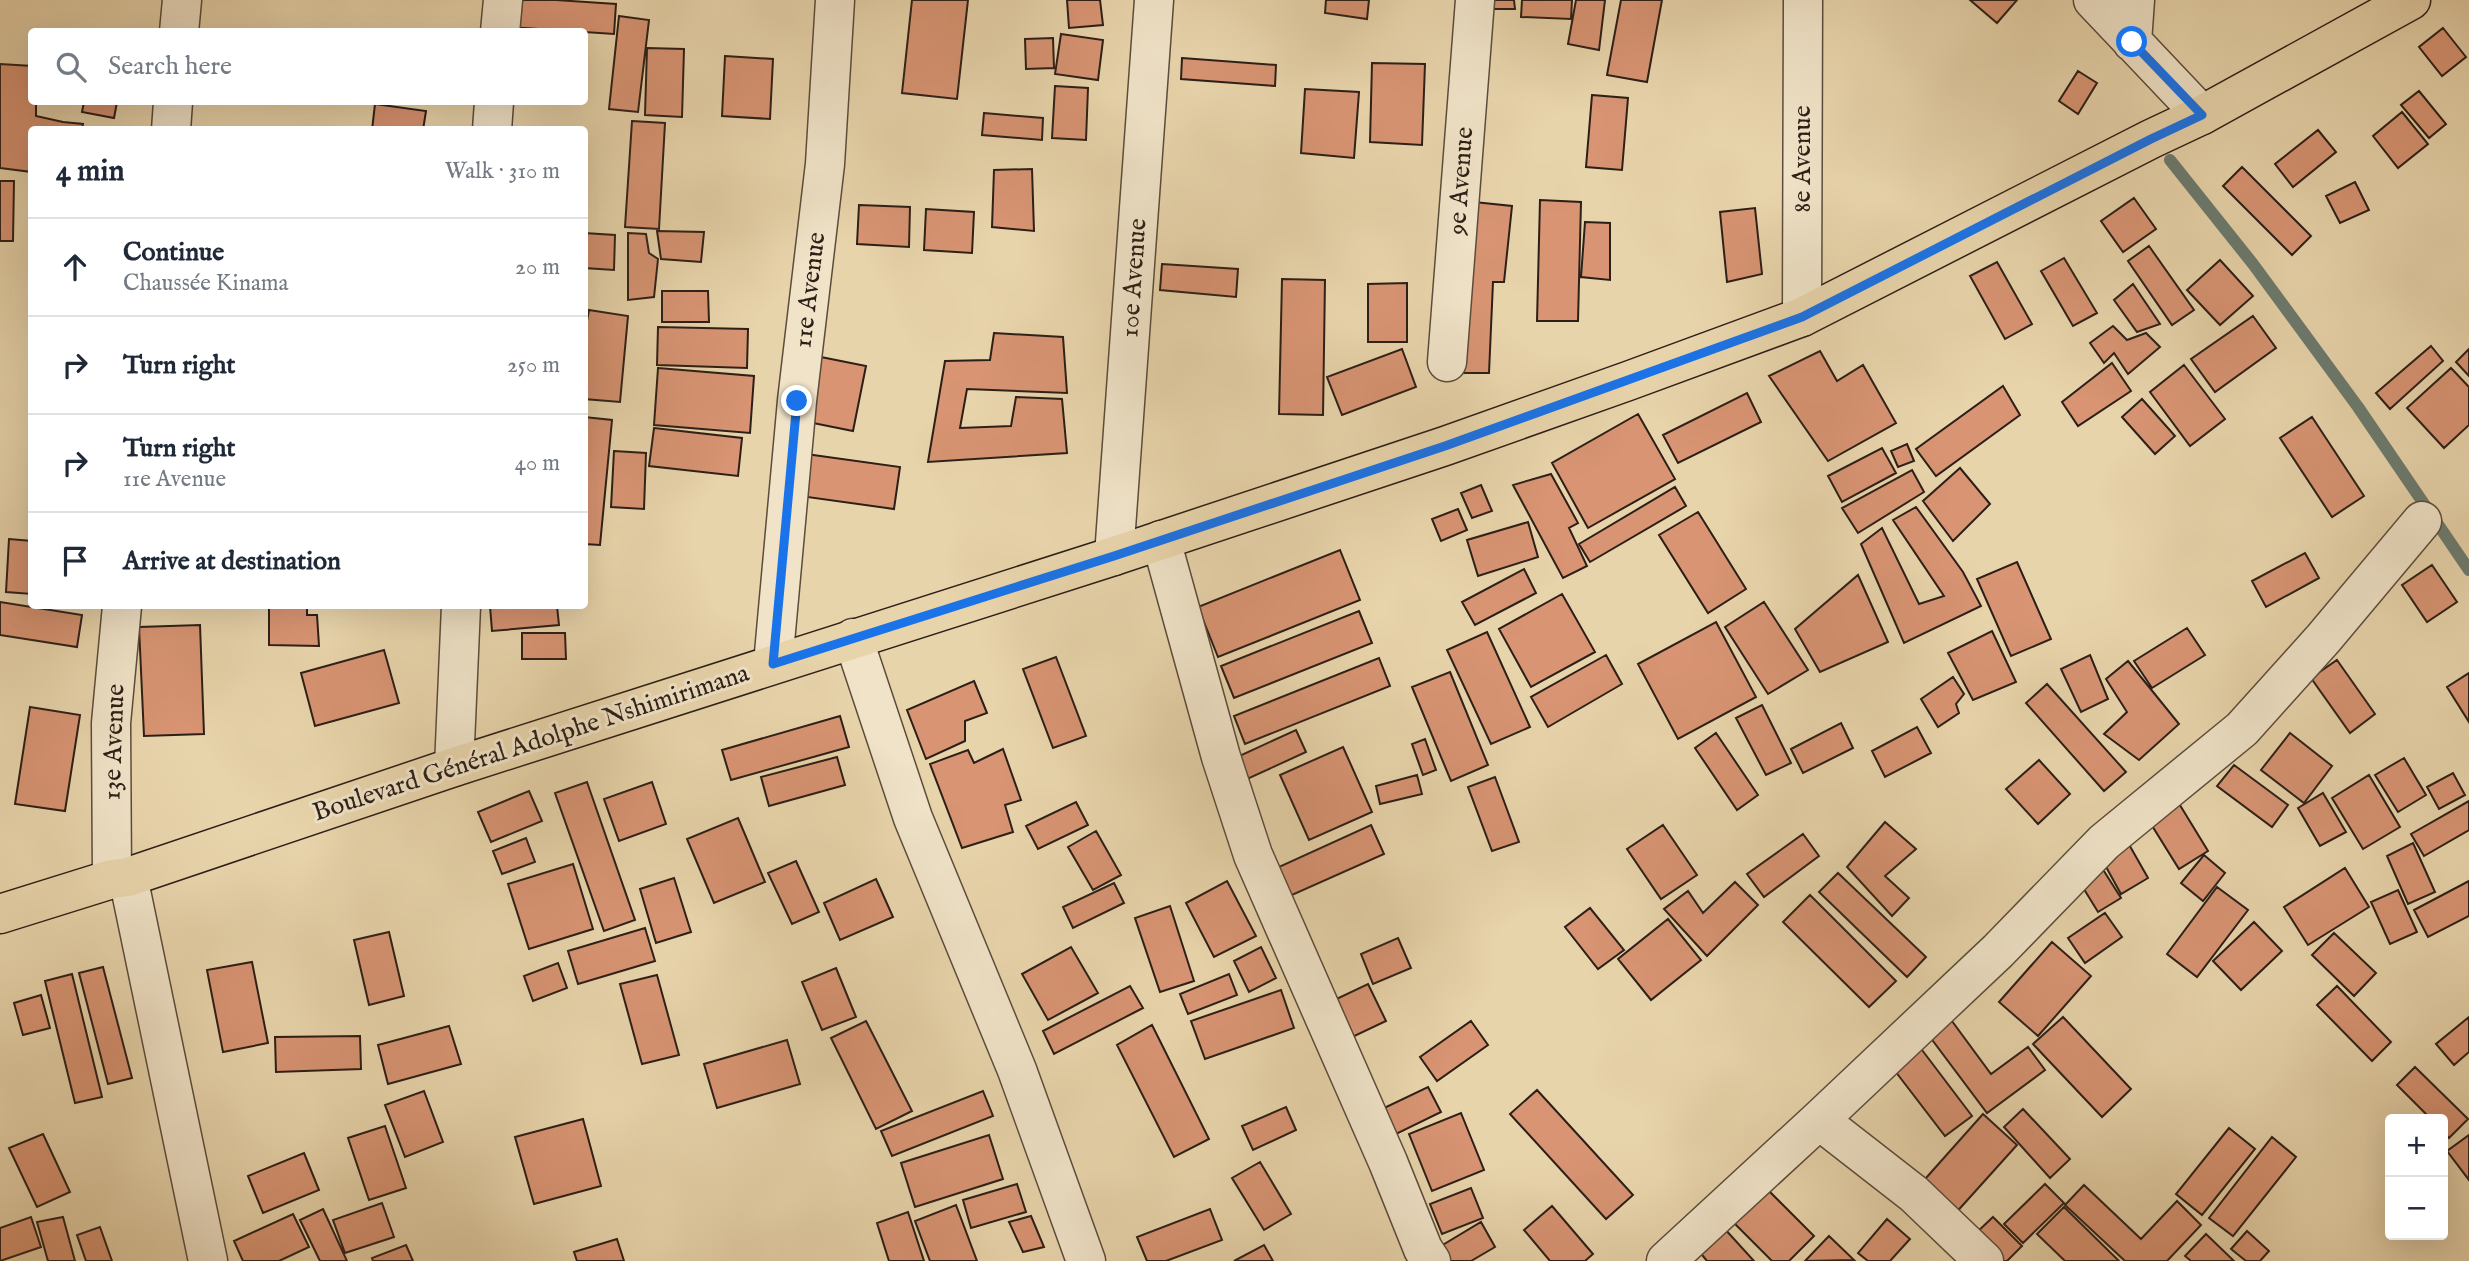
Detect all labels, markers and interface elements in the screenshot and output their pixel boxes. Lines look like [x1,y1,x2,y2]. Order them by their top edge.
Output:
route start [2116,26,2147,57]
search box [28,28,588,105]
icon: search [52,48,90,86]
text: Search here [108,50,232,83]
street label: 8e Avenue [1786,105,1819,213]
street label: 9e Avenue [1441,126,1481,237]
text: 4 min [56,153,124,191]
text: Walk · 310 m [445,157,560,186]
street label: 10e Avenue [1113,217,1155,339]
street label: 11e Avenue [787,230,833,350]
text: Continue [123,236,224,269]
icon: ahead [56,248,94,286]
text: 20 m [515,253,560,282]
text: Chaussée Kinama [123,269,289,298]
icon: right [56,346,94,384]
text: Turn right [123,349,236,382]
text: 250 m [507,351,560,380]
route end [781,385,812,416]
text: Turn right [123,432,236,465]
icon: right [56,444,94,482]
text: 40 m [515,449,560,478]
text: 11e Avenue [123,465,226,494]
icon: arrive [56,542,94,580]
text: Arrive at destination [123,545,341,578]
street label: Boulevard Général Adolphe Nshimirimana [309,656,754,829]
street label: 13e Avenue [95,683,133,801]
map controls [2385,1114,2448,1240]
button: + [2385,1114,2448,1177]
button: − [2385,1177,2448,1240]

